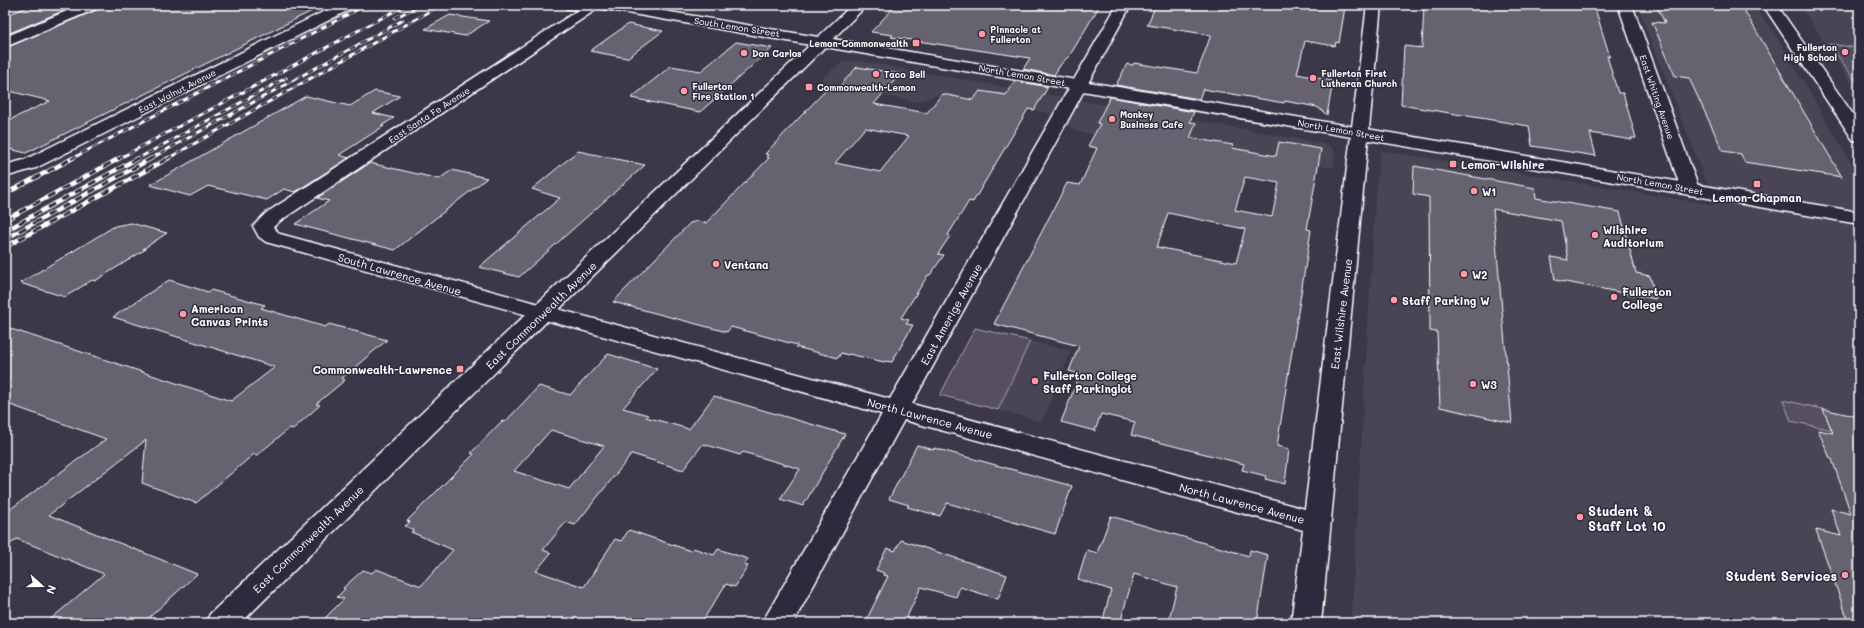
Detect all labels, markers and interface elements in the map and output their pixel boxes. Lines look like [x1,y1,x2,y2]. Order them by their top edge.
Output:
street label: South Lemon Street [693,15,781,39]
place label: Pinnacle at Fullerton [990,24,1041,45]
marker: Pinnacle at Fullerton [977,29,987,39]
place label: Lemon-Commonwealth [809,38,908,49]
marker: Lemon-Commonwealth [911,38,921,48]
place label: Fullerton High School [1783,42,1837,63]
marker: Fullerton High School [1840,47,1850,57]
marker: Don Carlos [739,48,749,58]
place label: Don Carlos [752,48,802,59]
street label: East Whiting Avenue [1637,53,1677,141]
street label: North Lemon Street [978,62,1066,88]
street label: East Walnut Avenue [136,67,218,115]
place label: Fullerton First Lutheran Church [1321,68,1397,89]
marker: Taco Bell [871,69,881,79]
place label: Taco Bell [884,69,925,80]
marker: Fullerton First Lutheran Church [1308,73,1318,83]
place label: Fullerton Fire Station 1 [692,81,754,102]
marker: Commonwealth-Lemon [804,82,814,92]
place label: Commonwealth-Lemon [817,82,916,93]
street label: East Santa Fe Avenue [386,85,472,145]
marker: Fullerton Fire Station 1 [679,86,689,96]
place label: Monkey Business Cafe [1120,109,1183,130]
marker: Monkey Business Cafe [1107,114,1117,124]
street label: North Lemon Street [1297,117,1385,143]
place label: Lemon-Wilshire [1461,157,1545,172]
marker: Lemon-Wilshire [1448,159,1458,169]
street label: North Lemon Street [1616,171,1704,197]
marker: Lemon-Chapman [1752,179,1762,189]
place label: W1 [1482,184,1496,199]
marker: W1 [1469,186,1479,196]
place label: Lemon-Chapman [1712,190,1802,205]
place label: Wilshire Auditorium [1603,222,1664,250]
marker: Wilshire Auditorium [1590,230,1600,240]
street label: South Lawrence Avenue [337,249,464,299]
place label: Ventana [724,257,769,272]
street label: East Commonwealth Avenue [482,258,600,372]
street label: East Wilshire Avenue [1327,258,1355,370]
marker: Ventana [711,259,721,269]
street label: East Amerige Avenue [917,260,985,367]
place label: W2 [1472,267,1488,282]
marker: W2 [1459,269,1469,279]
place label: Fullerton College [1622,284,1671,312]
marker: Fullerton College [1609,292,1619,302]
place label: Staff Parking W [1402,293,1490,308]
marker: Staff Parking W [1389,295,1399,305]
place label: American Canvas Prints [191,301,269,329]
marker: American Canvas Prints [178,309,188,319]
place label: Commonwealth-Lawrence [313,362,452,377]
marker: Commonwealth-Lawrence [455,364,465,374]
place label: Fullerton College Staff Parkinglot [1043,368,1137,396]
marker: Fullerton College Staff Parkinglot [1030,376,1040,386]
place label: W3 [1481,377,1497,392]
marker: W3 [1468,379,1478,389]
street label: North Lawrence Avenue [866,394,995,442]
street label: North Lawrence Avenue [1178,479,1307,527]
street label: East Commonwealth Avenue [249,482,367,596]
place label: Student & Staff Lot 10 [1588,502,1666,534]
marker: Student & Staff Lot 10 [1575,512,1585,522]
north arrow [22,566,62,606]
place label: Student Services [1726,567,1837,584]
marker: Student Services [1840,570,1850,580]
text: N [43,583,60,596]

